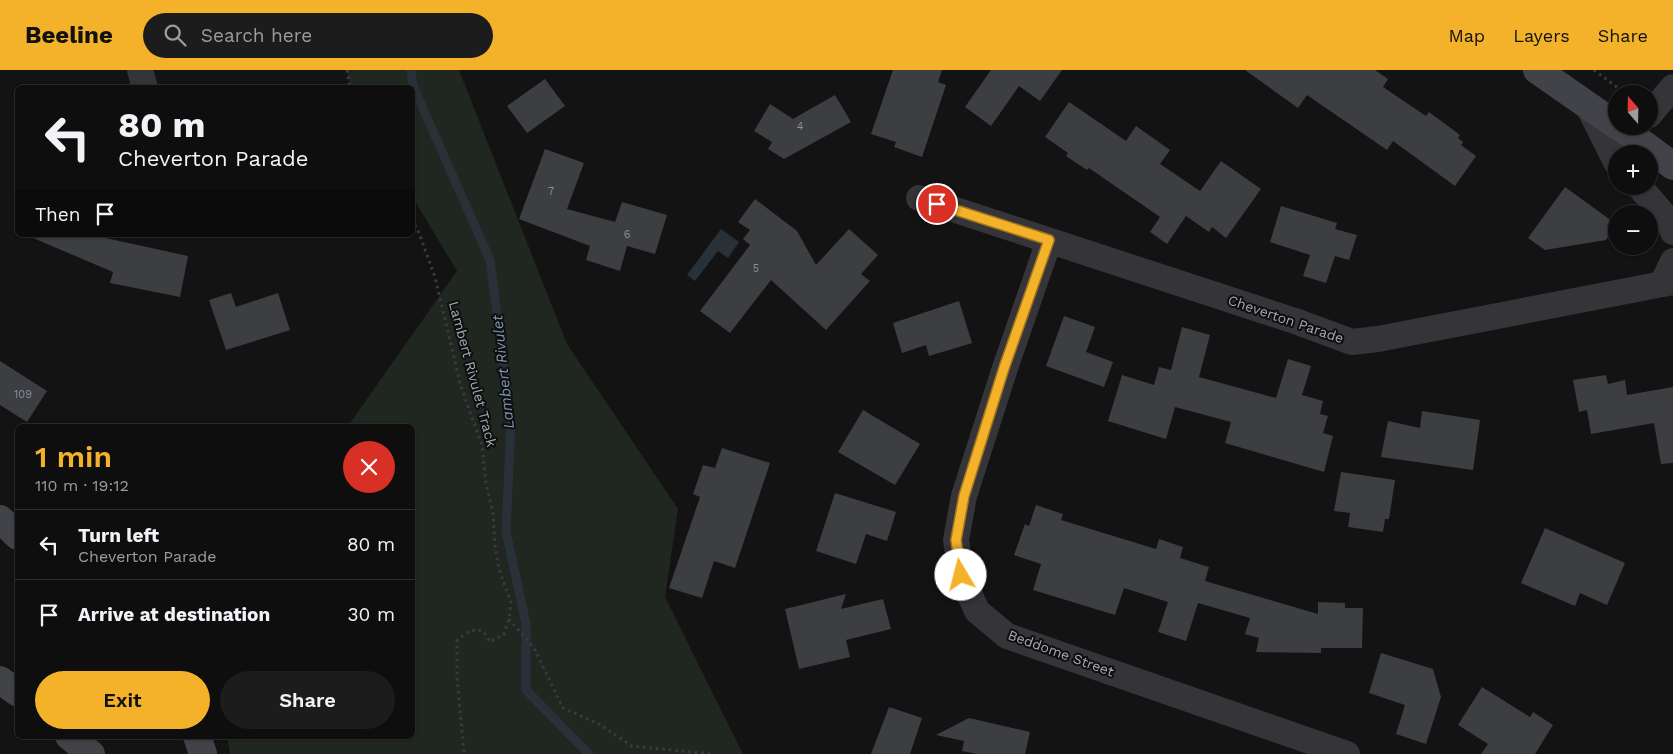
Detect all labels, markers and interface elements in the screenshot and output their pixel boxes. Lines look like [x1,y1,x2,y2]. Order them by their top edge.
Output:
search box [143,13,493,58]
text: Beeline [25,21,113,49]
icon: search [161,21,189,49]
text: Search here [201,24,312,47]
text: Map [1448,25,1485,46]
text: Layers [1513,25,1570,46]
text: Share [1598,25,1648,46]
north arrow [1608,85,1658,135]
map controls [1608,85,1658,255]
text: 80 m [118,104,205,146]
icon: left [35,105,100,170]
house number: 4 [797,120,804,133]
button: + [1608,145,1658,195]
text: Cheverton Parade [118,146,309,171]
pin [916,183,958,225]
house number: 7 [548,185,554,198]
icon: arrive [923,190,951,218]
icon: arrive [91,200,119,228]
text: Then [35,203,81,226]
button: − [1608,205,1658,255]
house number: 6 [624,228,631,241]
house number: 5 [753,262,759,275]
street label: Cheverton Parade [1226,292,1346,346]
street label: Lambert Rivulet Track [446,299,500,449]
water label: Lambert Rivulet [488,313,518,430]
house number: 109 [14,388,32,401]
text: 1 min [35,439,112,474]
button: close [343,441,395,493]
text: 110 m · 19:12 [35,476,129,495]
text: Turn left [78,524,159,547]
icon: left [35,531,63,559]
text: 80 m [347,533,395,556]
text: Cheverton Parade [78,547,217,566]
position arrow [934,548,986,600]
icon: arrive [35,601,63,629]
text: Arrive at destination [78,603,270,626]
text: 30 m [348,603,395,626]
street label: Beddome Street [1006,626,1116,680]
button: Exit [35,671,210,729]
button: Share [220,671,395,729]

